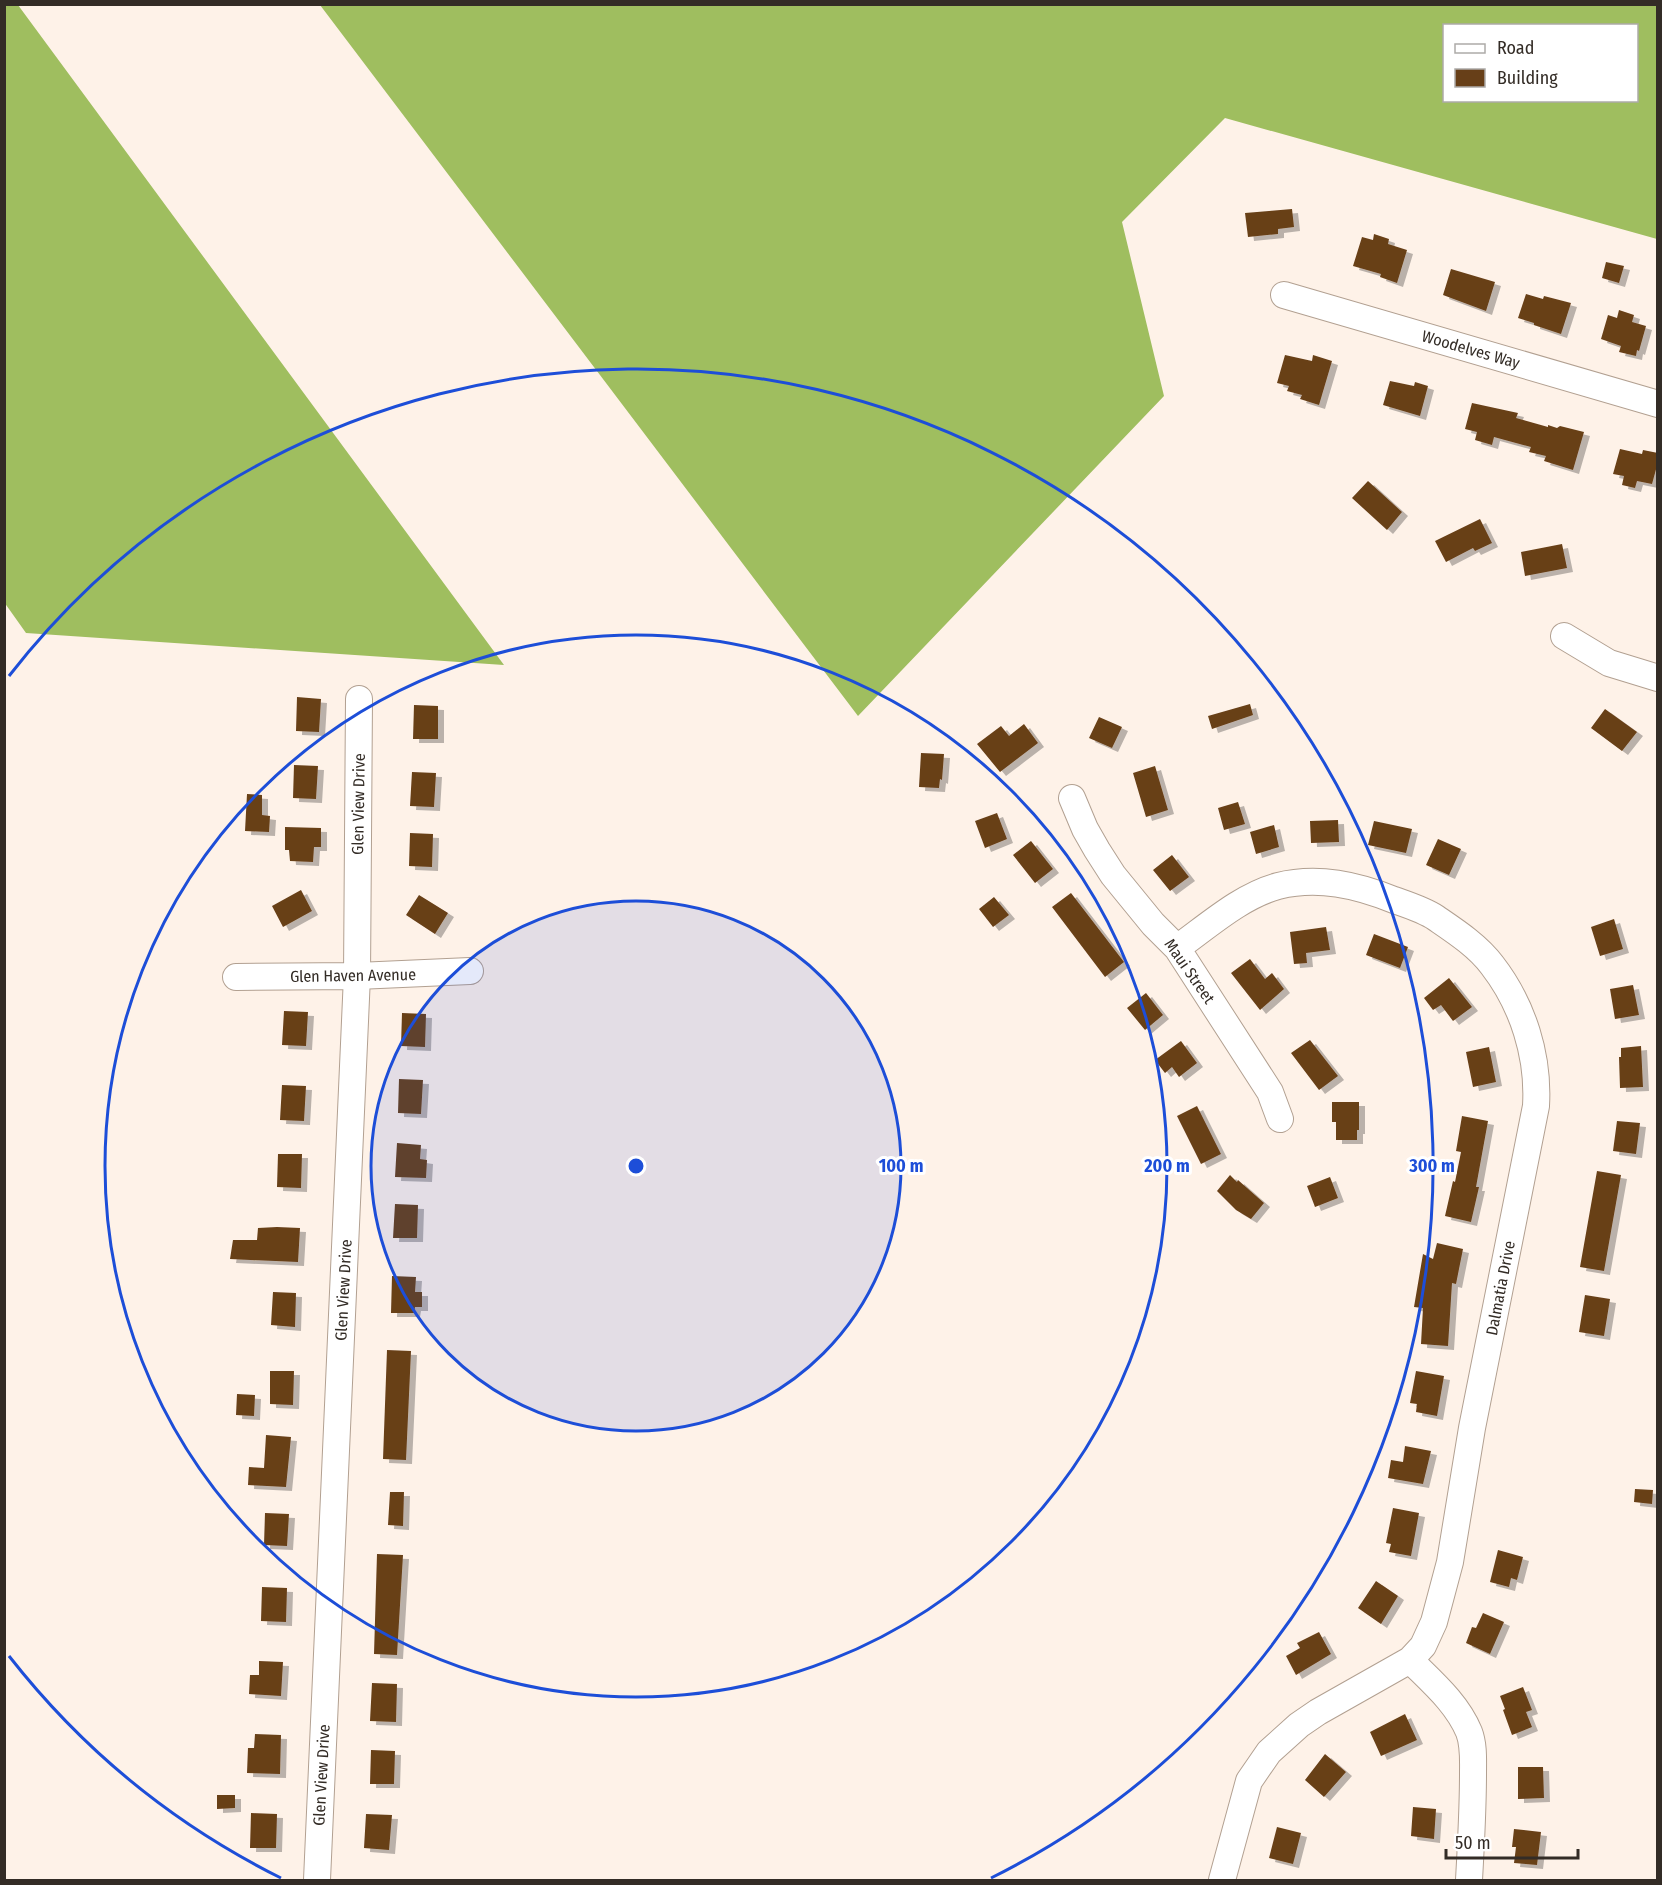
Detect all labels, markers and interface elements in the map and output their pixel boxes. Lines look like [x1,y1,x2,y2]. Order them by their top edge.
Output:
legend [1443,24,1638,102]
text: Road [1497,37,1534,59]
text: Building [1497,67,1558,89]
street label: Woodelves Way [1420,326,1523,373]
street label: Glen View Drive [348,753,369,855]
street label: Maui Street [1160,935,1219,1008]
street label: Glen Haven Avenue [290,965,416,986]
text: 100 m [879,1155,923,1177]
text: 200 m [1143,1155,1190,1177]
text: 300 m [1408,1155,1455,1177]
centre of rings [626,1156,646,1176]
street label: Glen View Drive [331,1239,356,1341]
street label: Dalmatia Drive [1482,1239,1519,1337]
street label: Glen View Drive [309,1724,334,1826]
scale bar [1446,1822,1578,1860]
text: 50 m [1455,1832,1491,1854]

